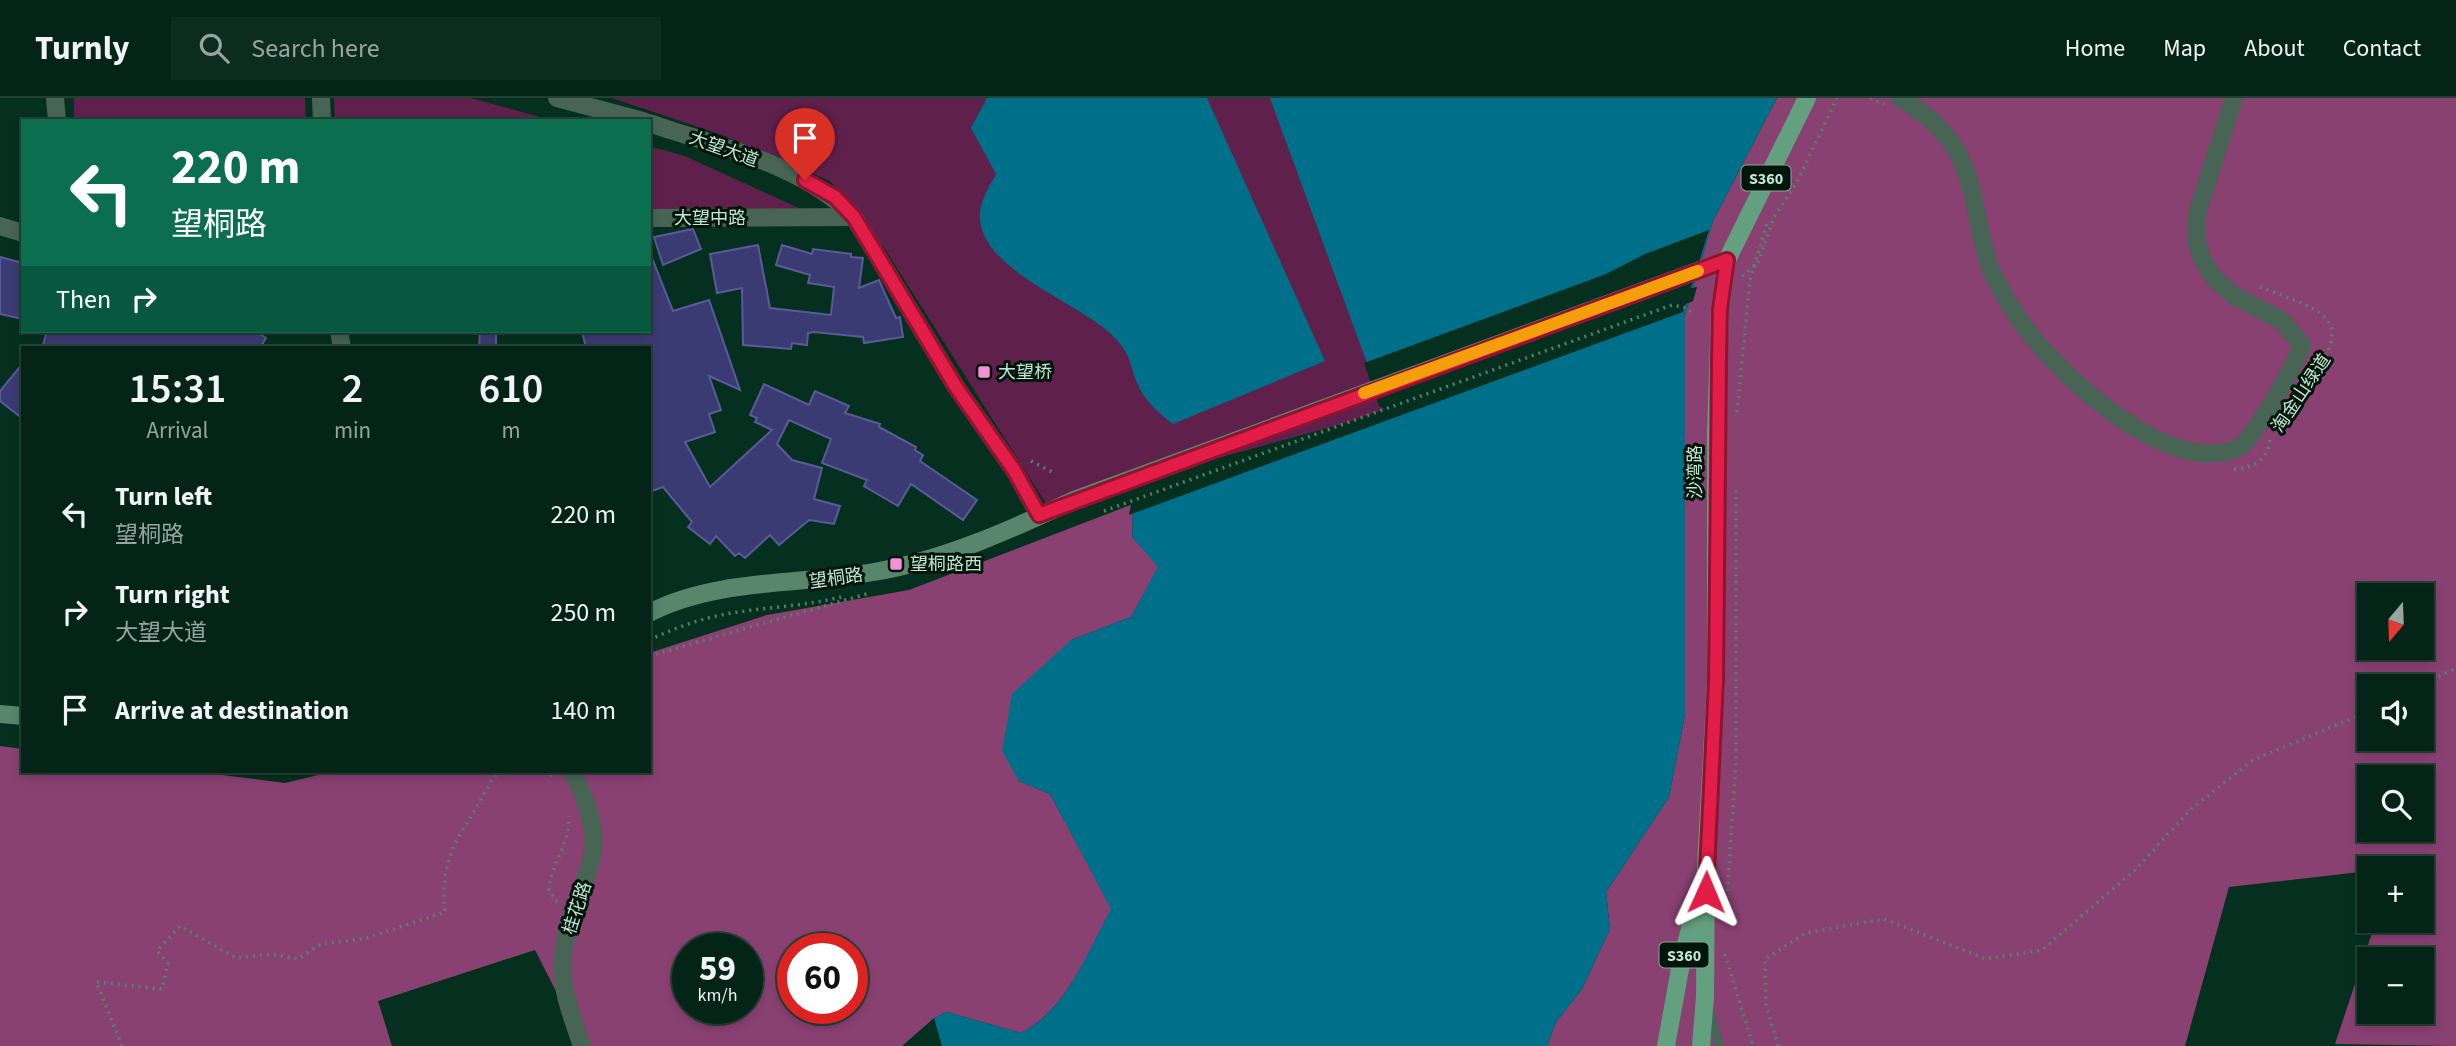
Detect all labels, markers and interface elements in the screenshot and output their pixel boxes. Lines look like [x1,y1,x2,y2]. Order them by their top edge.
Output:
search box [171,17,661,80]
text: Turnly [35,25,129,72]
icon: search [195,29,233,67]
text: Search here [251,30,380,67]
text: Home [2065,31,2125,66]
text: Map [2163,31,2206,66]
text: About [2244,31,2305,66]
text: Contact [2343,31,2421,66]
pin [775,108,835,180]
icon: arrive [786,119,824,157]
street label: 大望大道 [686,125,762,174]
text: 220 m [171,133,300,203]
icon: left [56,147,147,238]
road number: S360 [1742,166,1790,190]
text: 望桐路 [171,202,267,248]
street label: 大望中路 [674,206,746,231]
icon: right [125,280,163,318]
text: Then [56,281,111,318]
street label: 淘金山绿道 [2266,349,2337,438]
text: 15:31 [129,359,226,419]
text: 2 [342,359,363,419]
text: 610 [479,359,543,419]
place label: 大望桥 [998,360,1052,385]
marker: 大望桥 [976,364,992,380]
text: Arrival [147,414,208,447]
text: min [334,414,371,447]
text: m [502,414,521,447]
street label: 沙湾路 [1683,445,1708,499]
text: Turn left [115,478,212,515]
icon: left [56,495,94,533]
text: 220 m [550,496,616,533]
text: 望桐路 [115,518,184,551]
place label: 望桐路西 [910,552,982,577]
marker: 望桐路西 [888,556,904,572]
street label: 望桐路 [808,562,865,595]
text: Turn right [115,576,230,613]
north arrow [2357,583,2434,660]
map controls [2357,583,2434,1024]
icon: right [56,593,94,631]
text: 250 m [550,594,616,631]
text: 大望大道 [115,616,207,649]
button: sound [2357,674,2434,751]
icon: arrive [56,691,94,729]
text: Arrive at destination [115,692,349,729]
text: 140 m [550,692,616,729]
button: search [2357,765,2434,842]
position arrow [1669,855,1743,929]
button: + [2357,856,2434,933]
street label: 桂花路 [557,879,598,938]
speed limit sign: 60 [777,933,868,1024]
road number: S360 [1660,942,1708,968]
text: 59 [699,944,736,994]
button: − [2357,947,2434,1024]
text: km/h [698,983,737,1008]

